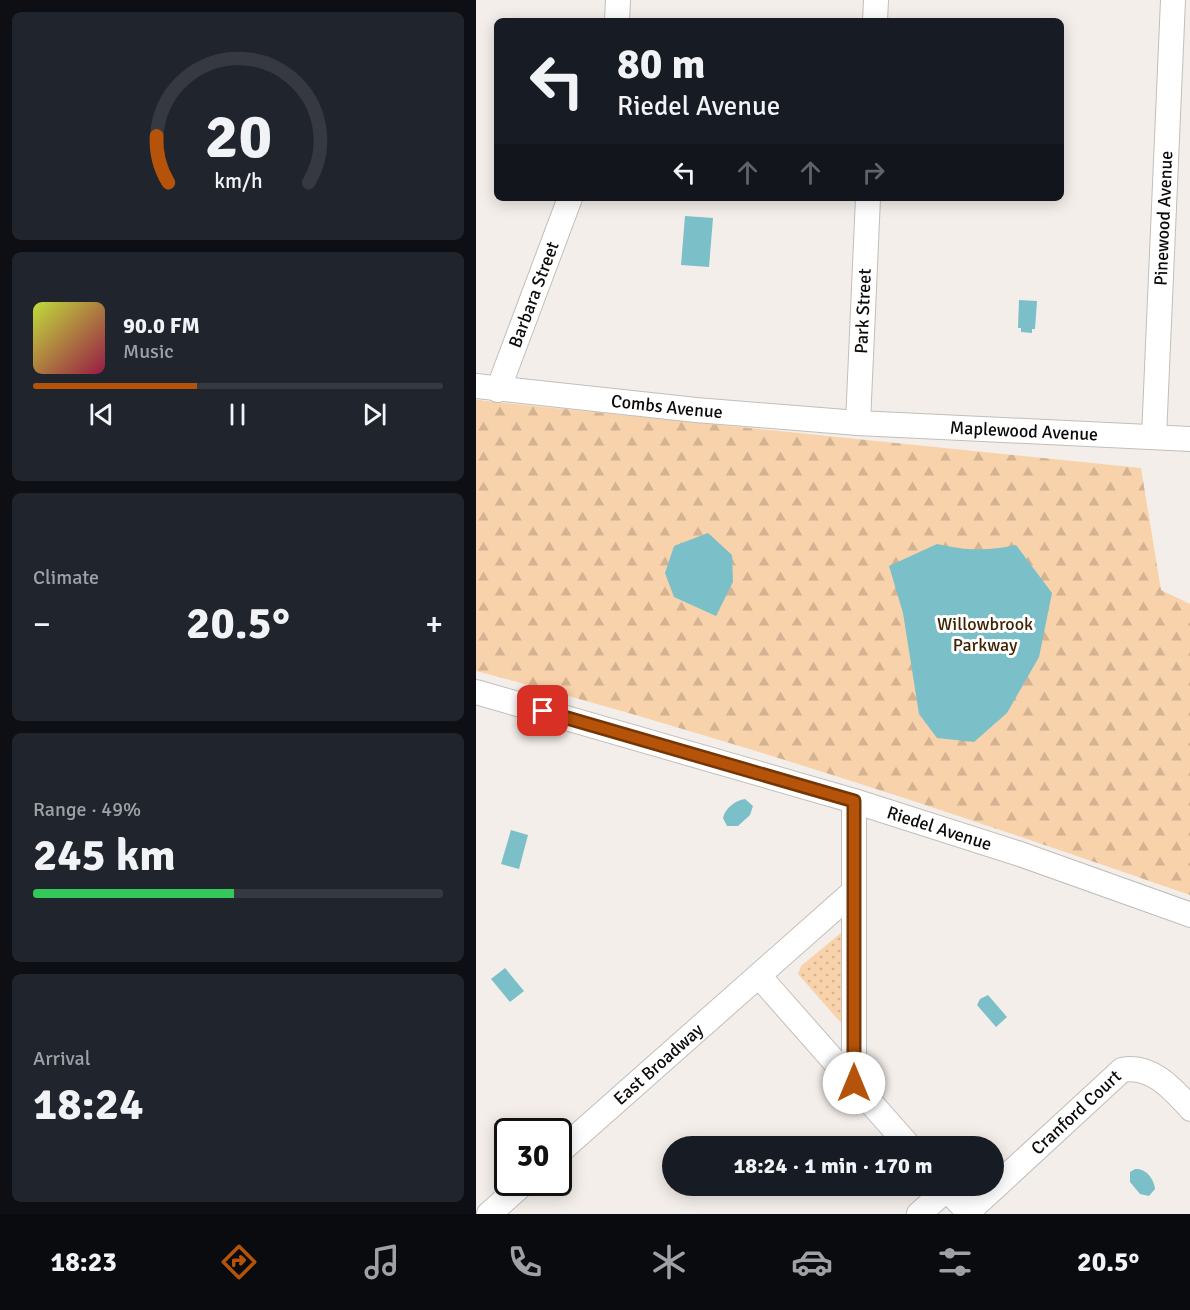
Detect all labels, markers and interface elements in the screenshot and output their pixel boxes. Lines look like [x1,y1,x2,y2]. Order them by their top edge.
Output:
text: 80 m [617,39,706,90]
icon: left [518,42,596,120]
text: Riedel Avenue [617,90,780,123]
text: 20 [204,98,272,175]
street label: Pinewood Avenue [1150,150,1177,286]
icon: left [668,156,701,189]
icon: ahead [731,156,764,189]
icon: ahead [794,156,827,189]
icon: right [857,156,890,189]
text: km/h [214,169,262,195]
street label: Barbara Street [504,238,564,351]
street label: Park Street [850,268,876,354]
text: 90.0 FM [123,312,200,339]
text: Music [123,339,174,364]
street label: Combs Avenue [610,390,724,423]
icon: previous [85,398,118,431]
icon: pause [221,398,254,431]
icon: next [358,398,391,431]
street label: Maplewood Avenue [949,416,1099,446]
text: Climate [33,565,99,590]
text: 20.5° [186,596,290,651]
text: − [33,604,51,645]
text: + [425,604,443,645]
park label: Willowbrook Parkway [937,613,1033,656]
pin [517,685,568,736]
icon: arrive [526,694,559,727]
text: Range · 49% [33,797,141,822]
street label: Riedel Avenue [884,801,995,855]
text: 245 km [33,828,176,883]
street label: East Broadway [609,1018,708,1110]
text: Arrival [33,1046,91,1071]
position arrow [822,1051,886,1115]
street label: Cranford Court [1026,1065,1126,1159]
text: 18:24 [33,1077,143,1132]
speed limit sign: 30 [494,1118,572,1196]
text: 18:24 · 1 min · 170 m [733,1152,933,1179]
icon: directions [218,1241,260,1283]
icon: music [361,1241,403,1283]
icon: phone [504,1241,546,1283]
icon: climate [648,1241,690,1283]
icon: car [791,1241,833,1283]
icon: filters [934,1241,976,1283]
text: 18:23 [51,1246,117,1279]
text: 20.5° [1077,1246,1139,1279]

